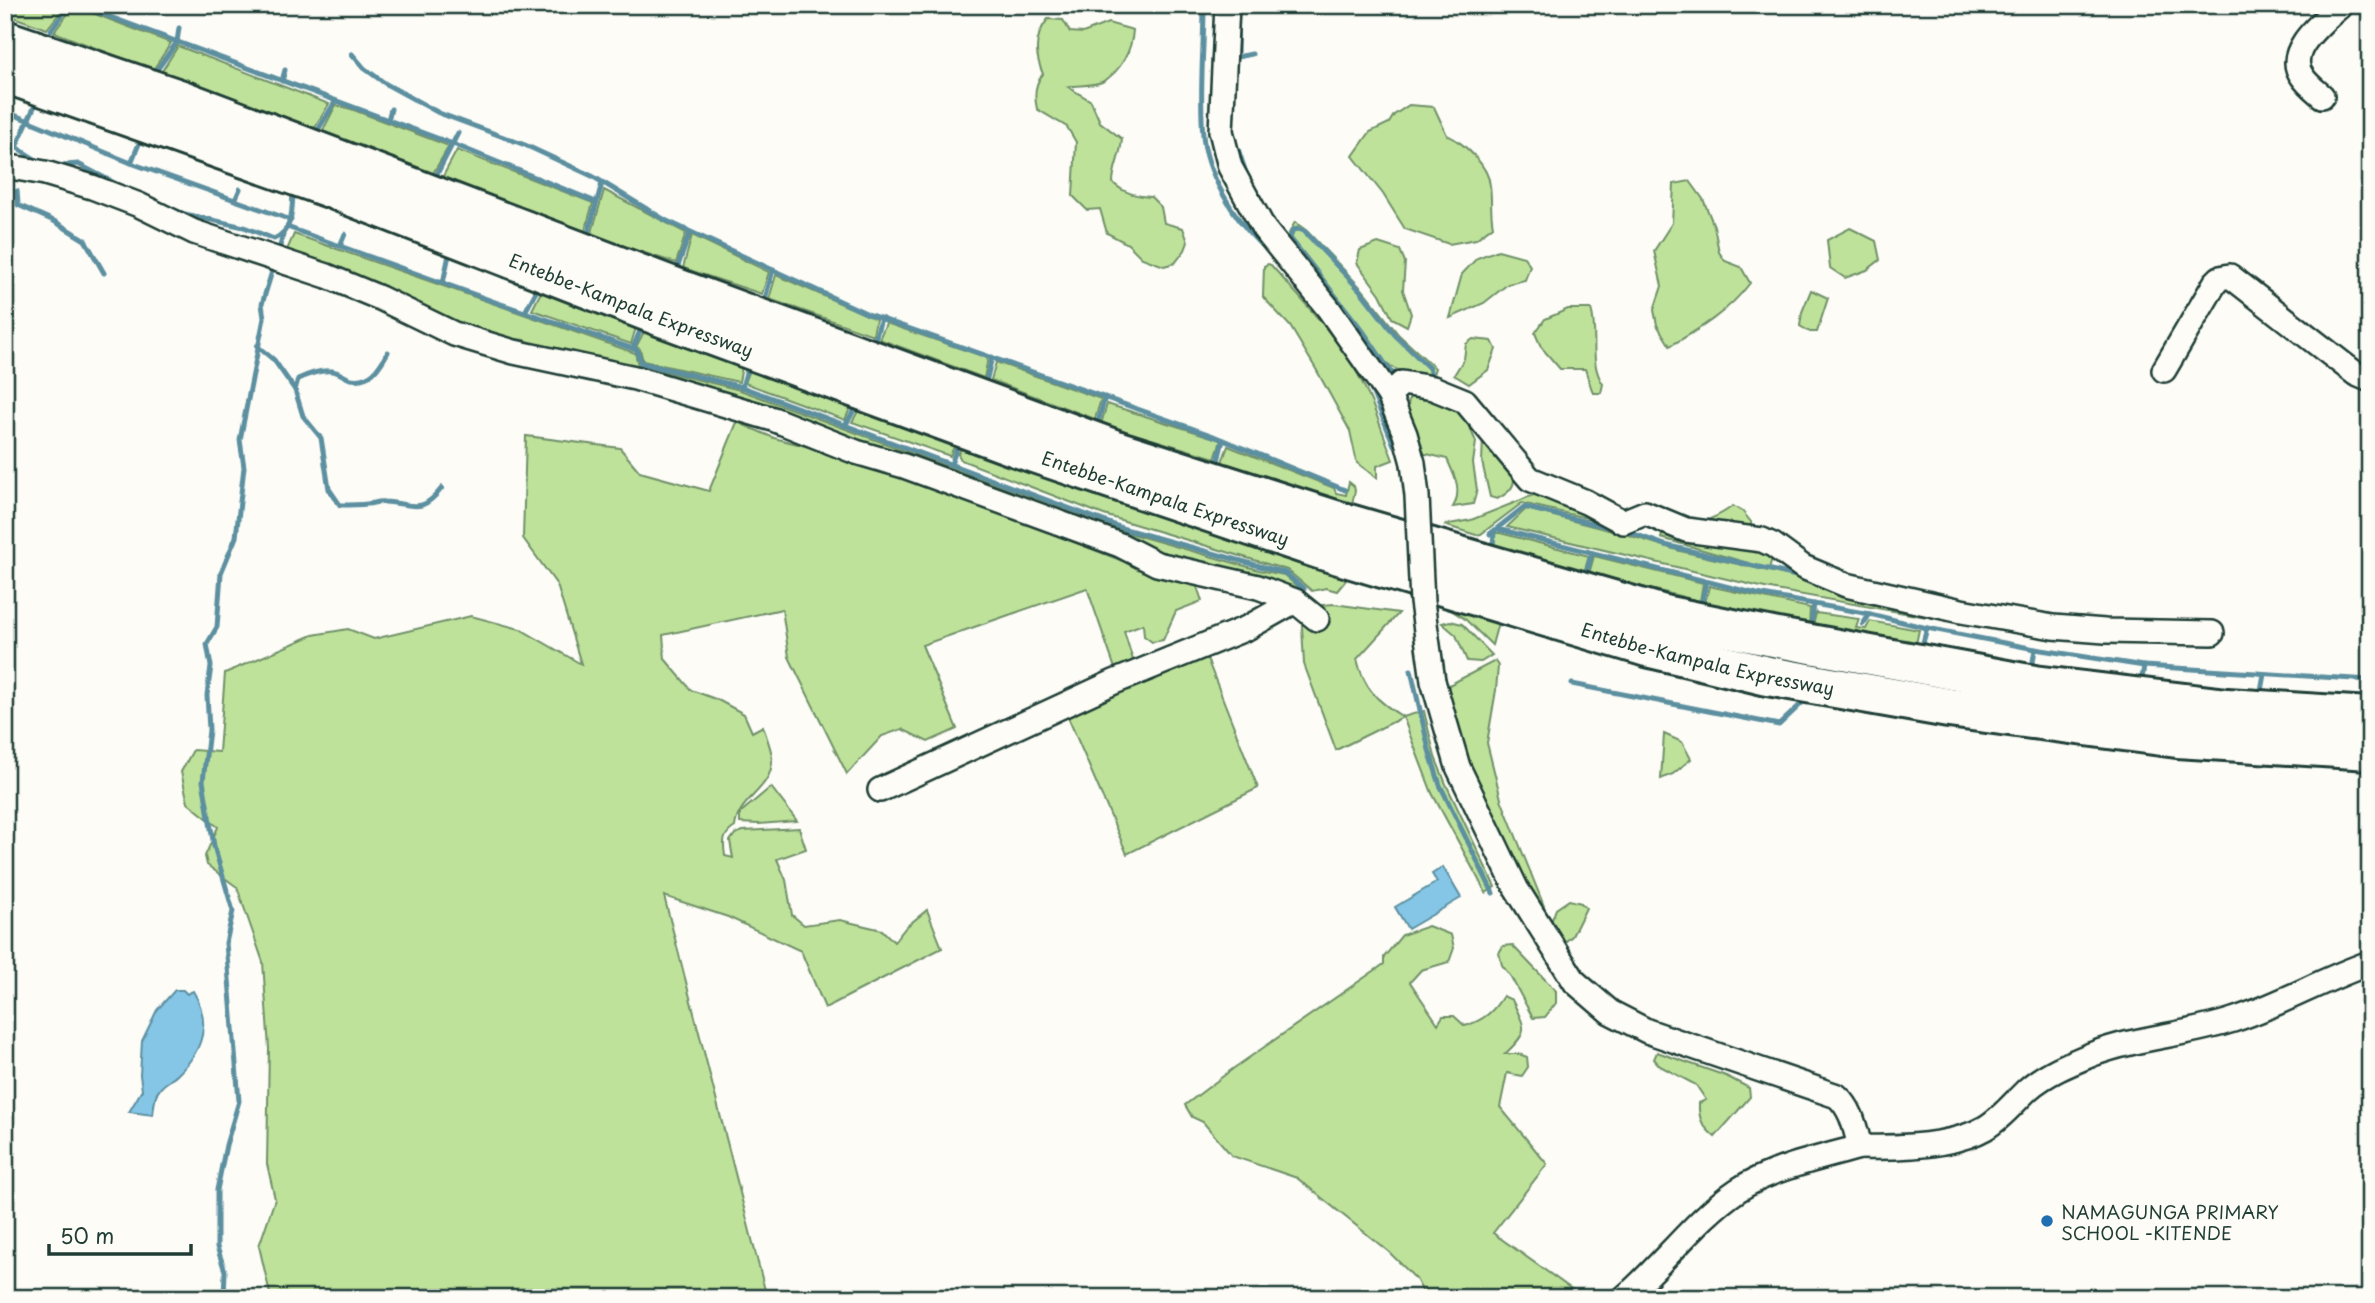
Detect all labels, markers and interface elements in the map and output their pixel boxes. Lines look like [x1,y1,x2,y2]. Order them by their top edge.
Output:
street label: Entebbe-Kampala Expressway [506,246,757,363]
street label: Entebbe-Kampala Expressway [1039,443,1293,552]
street label: Entebbe-Kampala Expressway [1578,615,1836,701]
place label: NAMAGUNGA PRIMARY SCHOOL -KITENDE [2061,1198,2279,1246]
scale bar [49,1212,191,1256]
marker: NAMAGUNGA PRIMARY SCHOOL -KITENDE [2039,1213,2055,1229]
text: 50 m [60,1219,114,1251]

